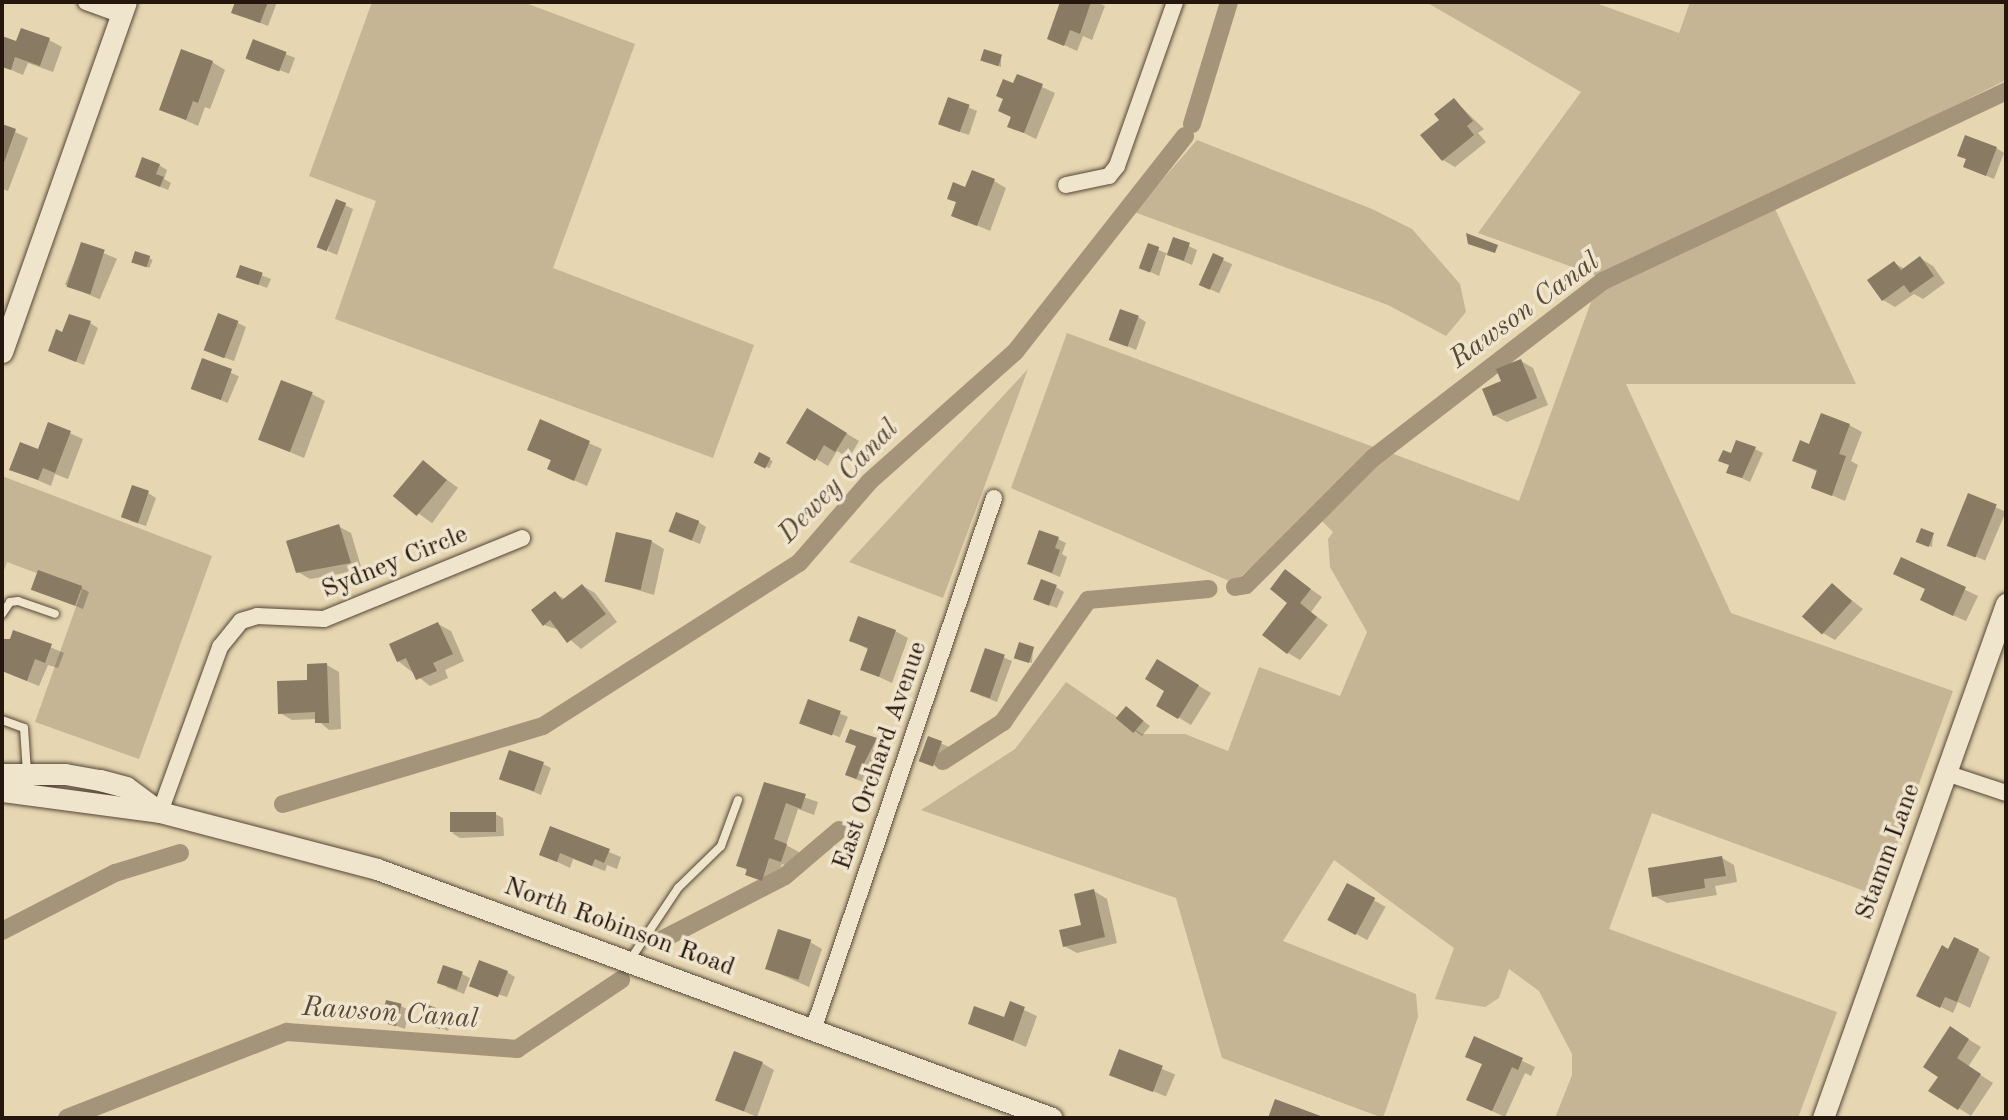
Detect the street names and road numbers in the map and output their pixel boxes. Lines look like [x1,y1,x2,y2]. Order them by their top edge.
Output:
street label: Sydney Circle [317,520,473,606]
street label: East Orchard Avenue [827,638,935,874]
street label: Stamm Lane [1850,780,1928,924]
street label: North Robinson Road [499,872,739,984]

